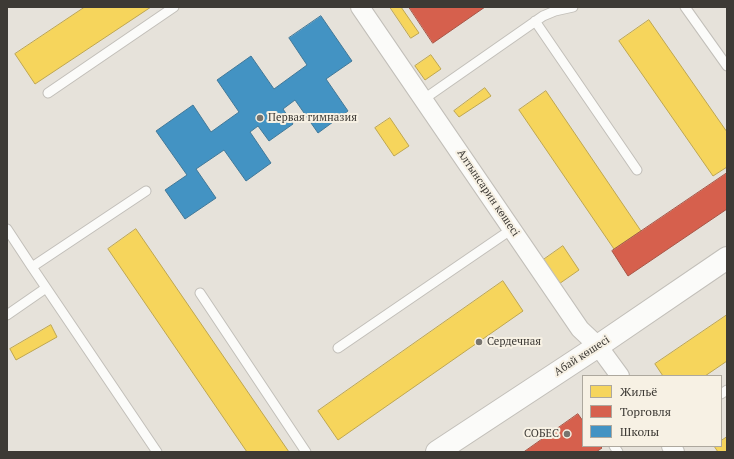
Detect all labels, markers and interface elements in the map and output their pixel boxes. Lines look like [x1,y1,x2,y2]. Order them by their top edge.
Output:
place label: Первая гимназия [268,111,357,125]
marker: Первая гимназия [255,113,265,123]
street label: Алтынсарин көшесі [454,147,522,239]
street label: Абай көшесі [552,333,612,379]
place label: Сердечная [487,335,541,349]
marker: Сердечная [474,337,484,347]
legend [582,375,722,447]
text: Жильё [620,384,657,399]
text: Торговля [620,404,671,419]
text: Школы [620,424,659,439]
place label: СОБЕС [524,427,559,441]
marker: СОБЕС [562,429,572,439]

